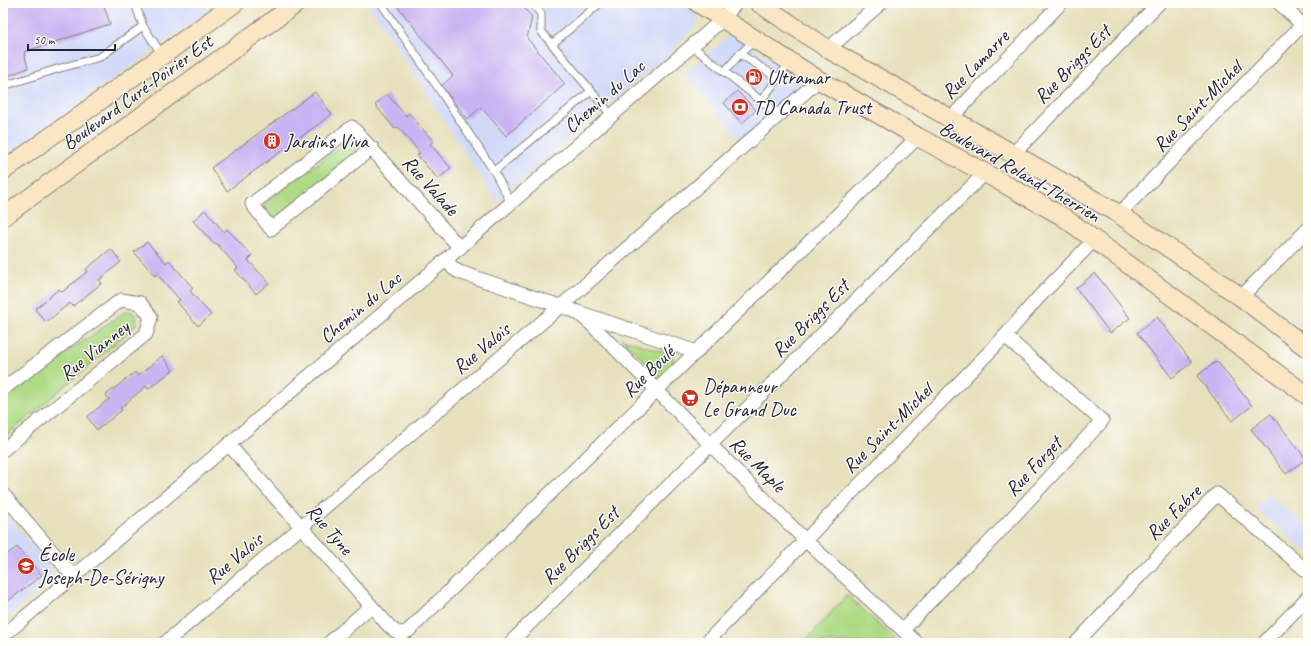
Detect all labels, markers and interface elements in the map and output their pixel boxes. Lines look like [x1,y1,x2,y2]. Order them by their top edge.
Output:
street label: Rue Briggs Est [1029,17,1118,109]
street label: Rue Lamarre [936,23,1015,104]
scale bar [28,26,115,52]
street label: Boulevard Curé-Poirier Est [57,28,219,155]
text: 50 m [34,32,56,48]
street label: Rue Saint-Michel [1148,53,1250,157]
street label: Chemin du Lac [559,54,651,138]
place label: Ultramar [767,65,831,90]
fuel station icon: Ultramar [744,67,764,87]
place label: TD Canada Trust [753,95,873,120]
bank icon: TD Canada Trust [730,97,750,117]
street label: Boulevard Roland-Therrien [935,115,1105,228]
place label: Jardins Viva [284,129,369,154]
building icon: Jardins Viva [262,131,282,151]
street label: Rue Valade [397,150,465,222]
street label: Chemin du Lac [314,265,407,349]
street label: Rue Briggs Est [766,272,857,363]
street label: Rue Vianney [54,313,136,386]
street label: Rue Valois [448,316,517,380]
street label: Rue Boulé [617,338,682,402]
place label: Dépanneur Le Grand Duc [703,374,797,422]
street label: Rue Saint-Michel [837,376,940,479]
supermarket icon: Dépanneur Le Grand Duc [680,388,700,408]
street label: Rue Forget [1000,429,1069,501]
street label: Rue Maple [724,431,792,499]
street label: Rue Fabre [1140,478,1207,545]
street label: Rue Tyne [301,499,359,561]
street label: Rue Briggs Est [536,499,627,590]
street label: Rue Valois [201,526,270,590]
place label: École Joseph-De-Sérigny [38,542,166,590]
school or university icon: École Joseph-De-Sérigny [16,556,36,576]

